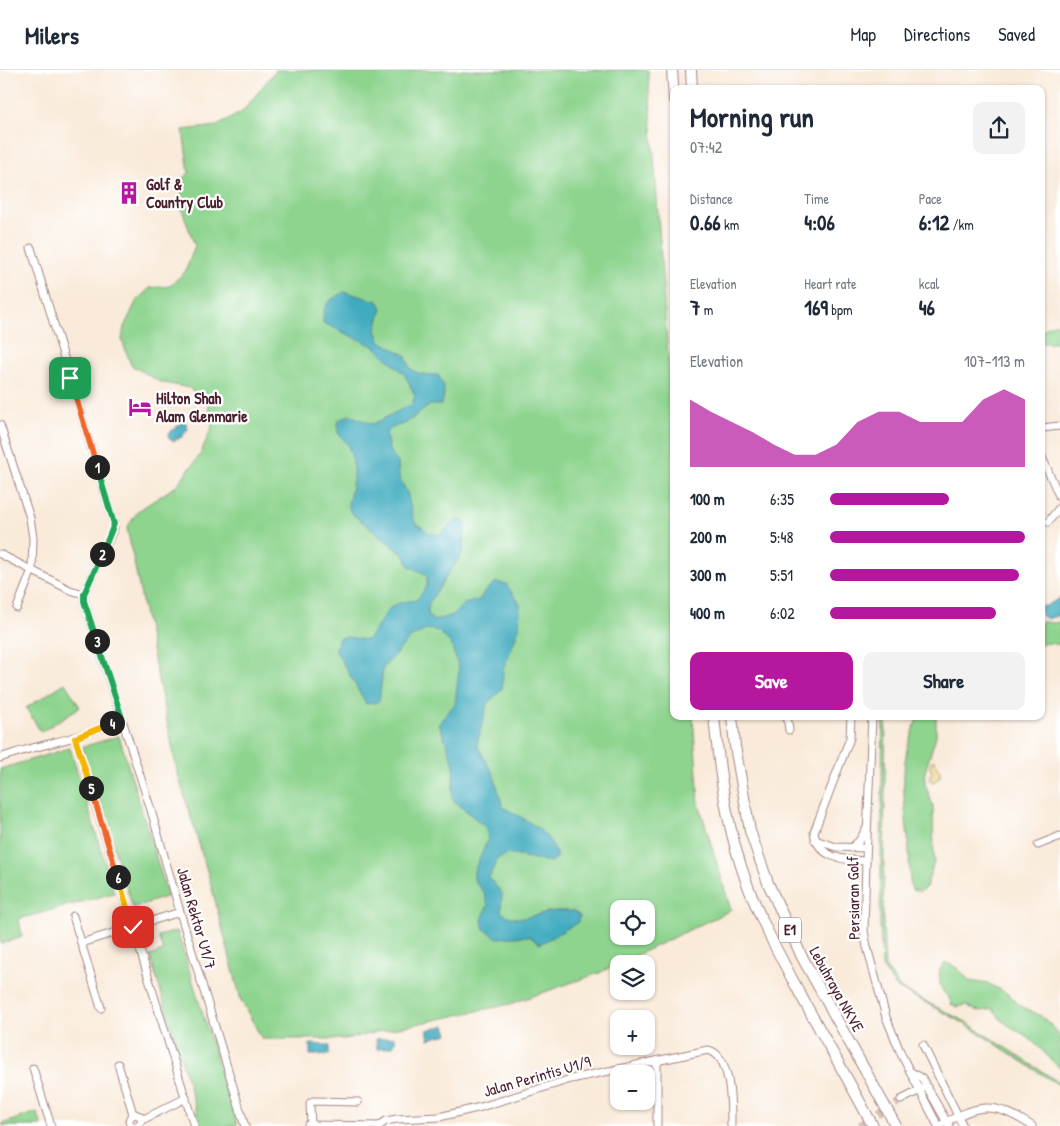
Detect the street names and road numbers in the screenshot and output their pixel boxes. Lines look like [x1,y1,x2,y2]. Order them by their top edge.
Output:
street label: Persiaran Golf [841,856,865,940]
street label: Jalan Rektor U1/7 [172,865,222,972]
road number: E1 [779,918,801,942]
street label: Lebuhraya NKVE [805,942,869,1036]
street label: Jalan Perintis U1/9 [481,1050,593,1102]

